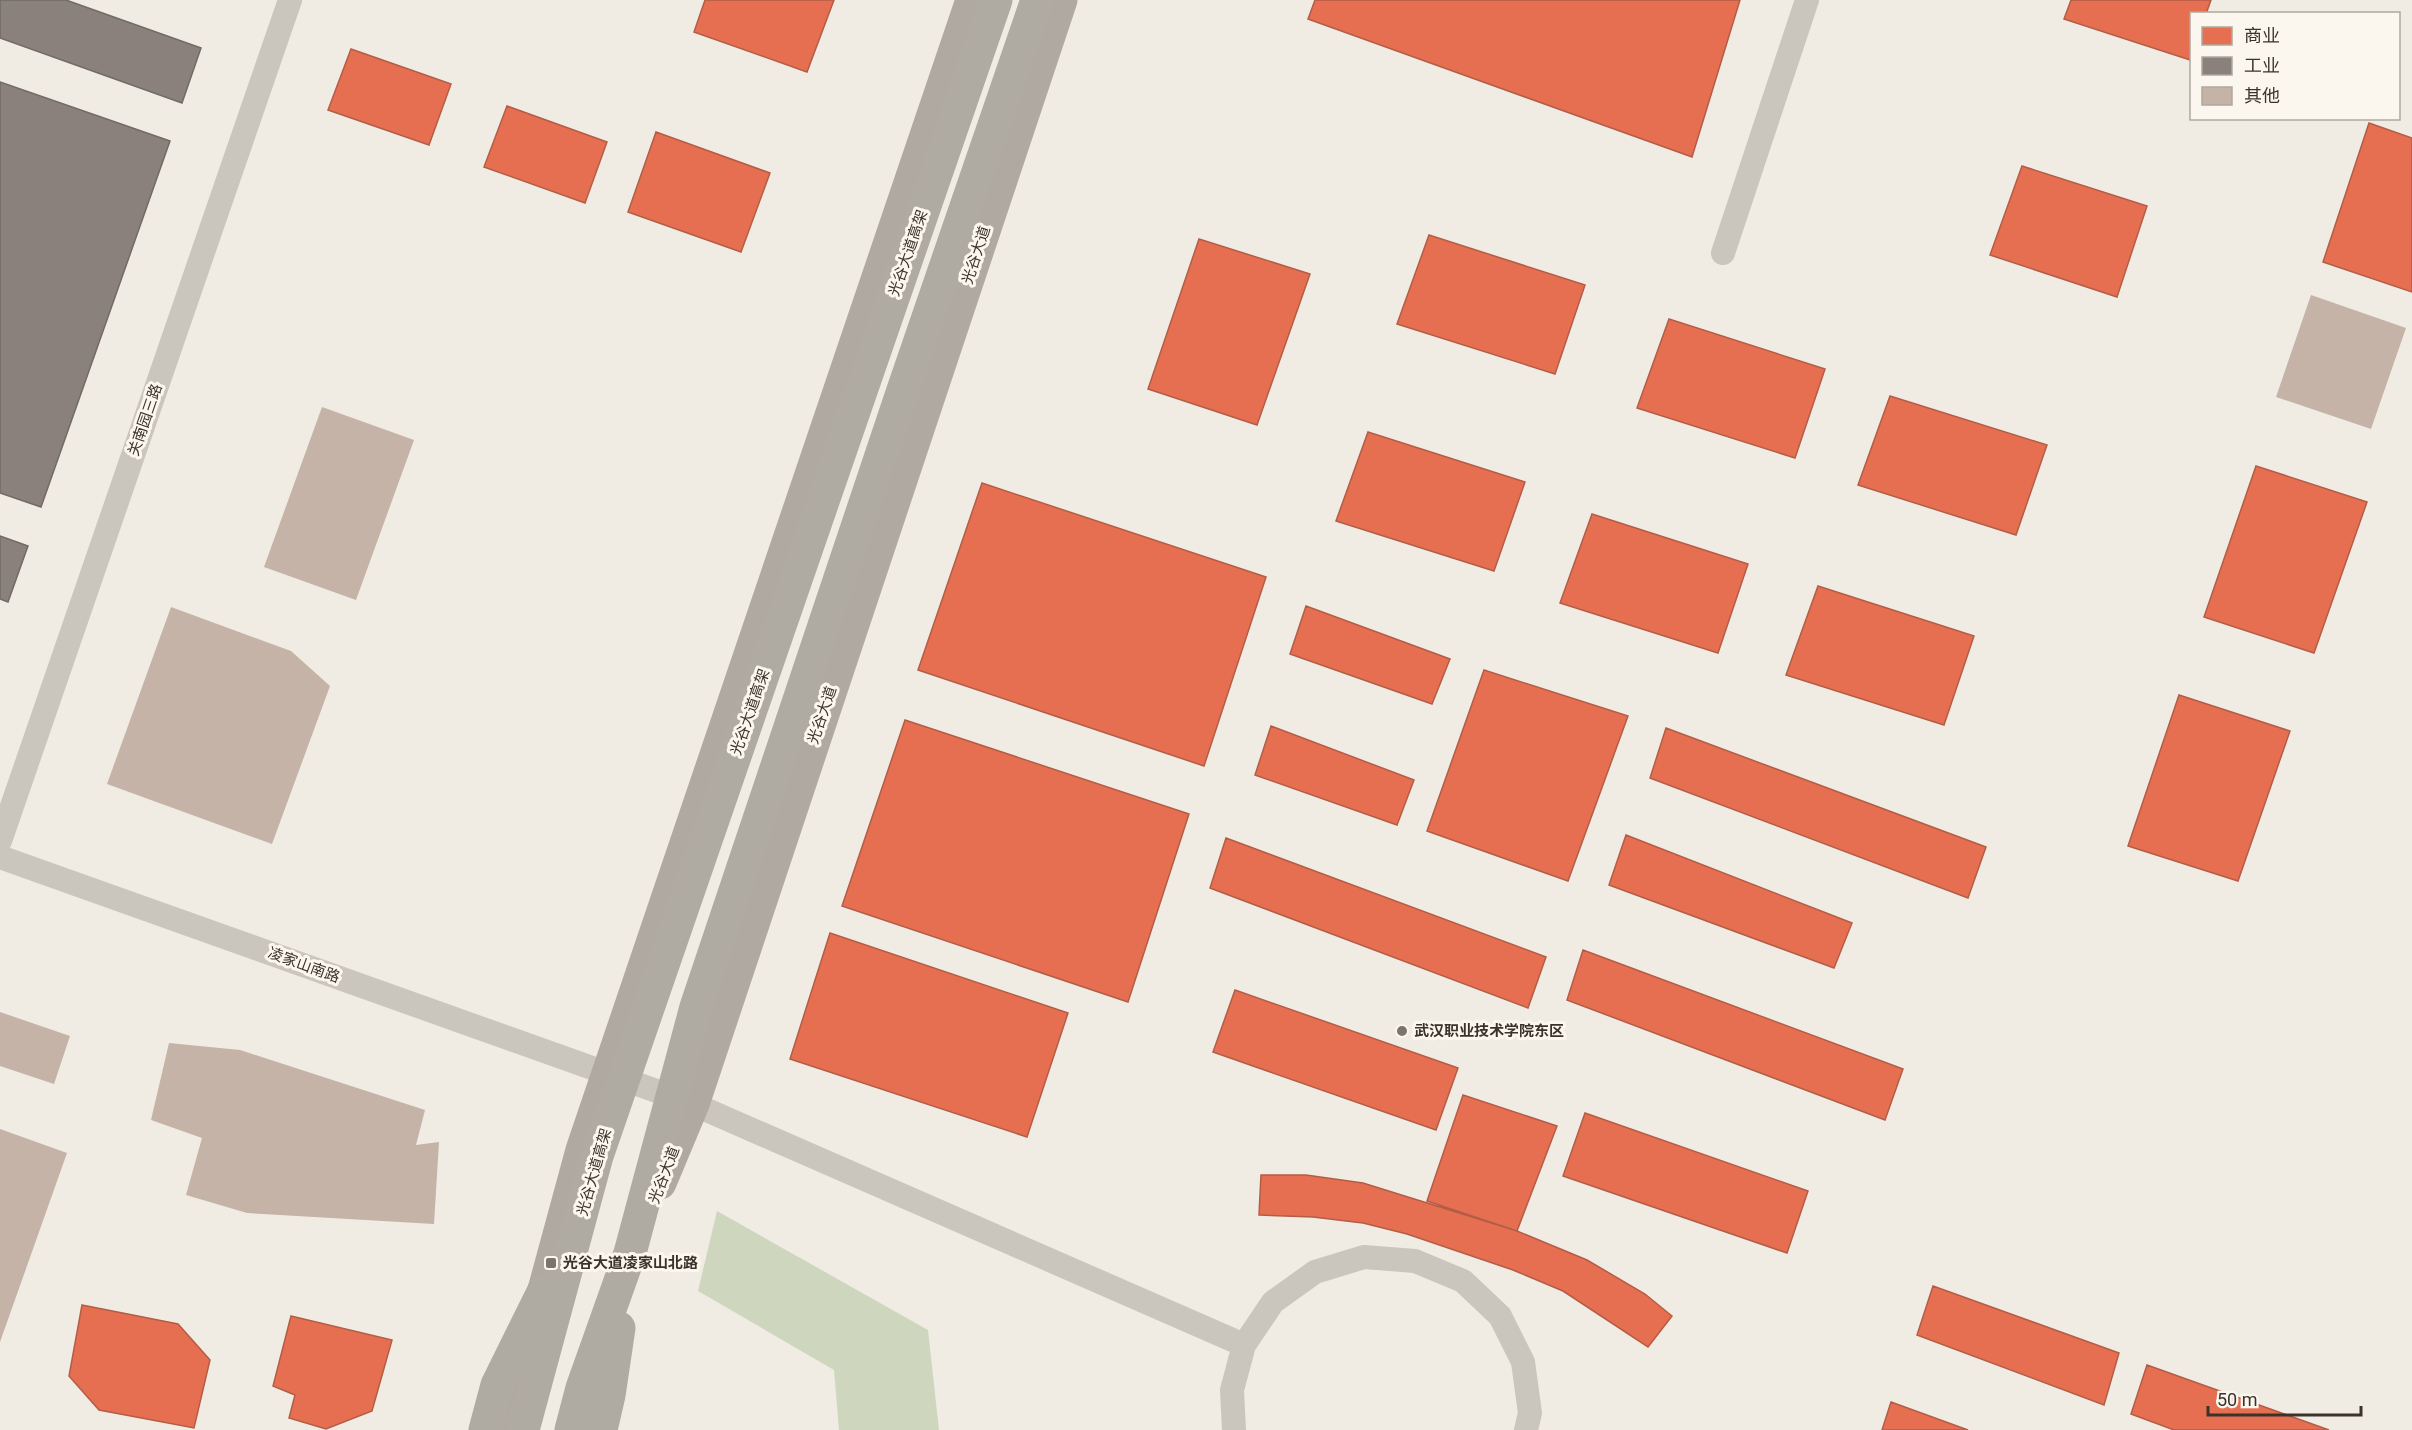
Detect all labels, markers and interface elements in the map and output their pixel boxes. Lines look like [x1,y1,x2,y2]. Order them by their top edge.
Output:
legend [2190,12,2400,120]
text: 商业 [2244,25,2280,46]
text: 工业 [2244,55,2280,76]
text: 其他 [2244,85,2280,106]
street label: 光谷大道高架 [885,208,931,298]
street label: 光谷大道 [958,224,994,286]
street label: 关南园三路 [124,382,166,458]
street label: 光谷大道高架 [727,667,773,757]
street label: 光谷大道 [804,684,840,746]
street label: 凌家山南路 [266,944,342,986]
place label: 武汉职业技术学院东区 [1414,1022,1564,1040]
marker: 武汉职业技术学院东区 [1395,1024,1409,1038]
street label: 光谷大道高架 [573,1126,615,1218]
street label: 光谷大道 [645,1144,683,1206]
place label: 光谷大道凌家山北路 [563,1254,698,1272]
marker: 光谷大道凌家山北路 [544,1256,558,1270]
scale bar [2208,1379,2361,1417]
text: 50 m [2217,1389,2257,1410]

